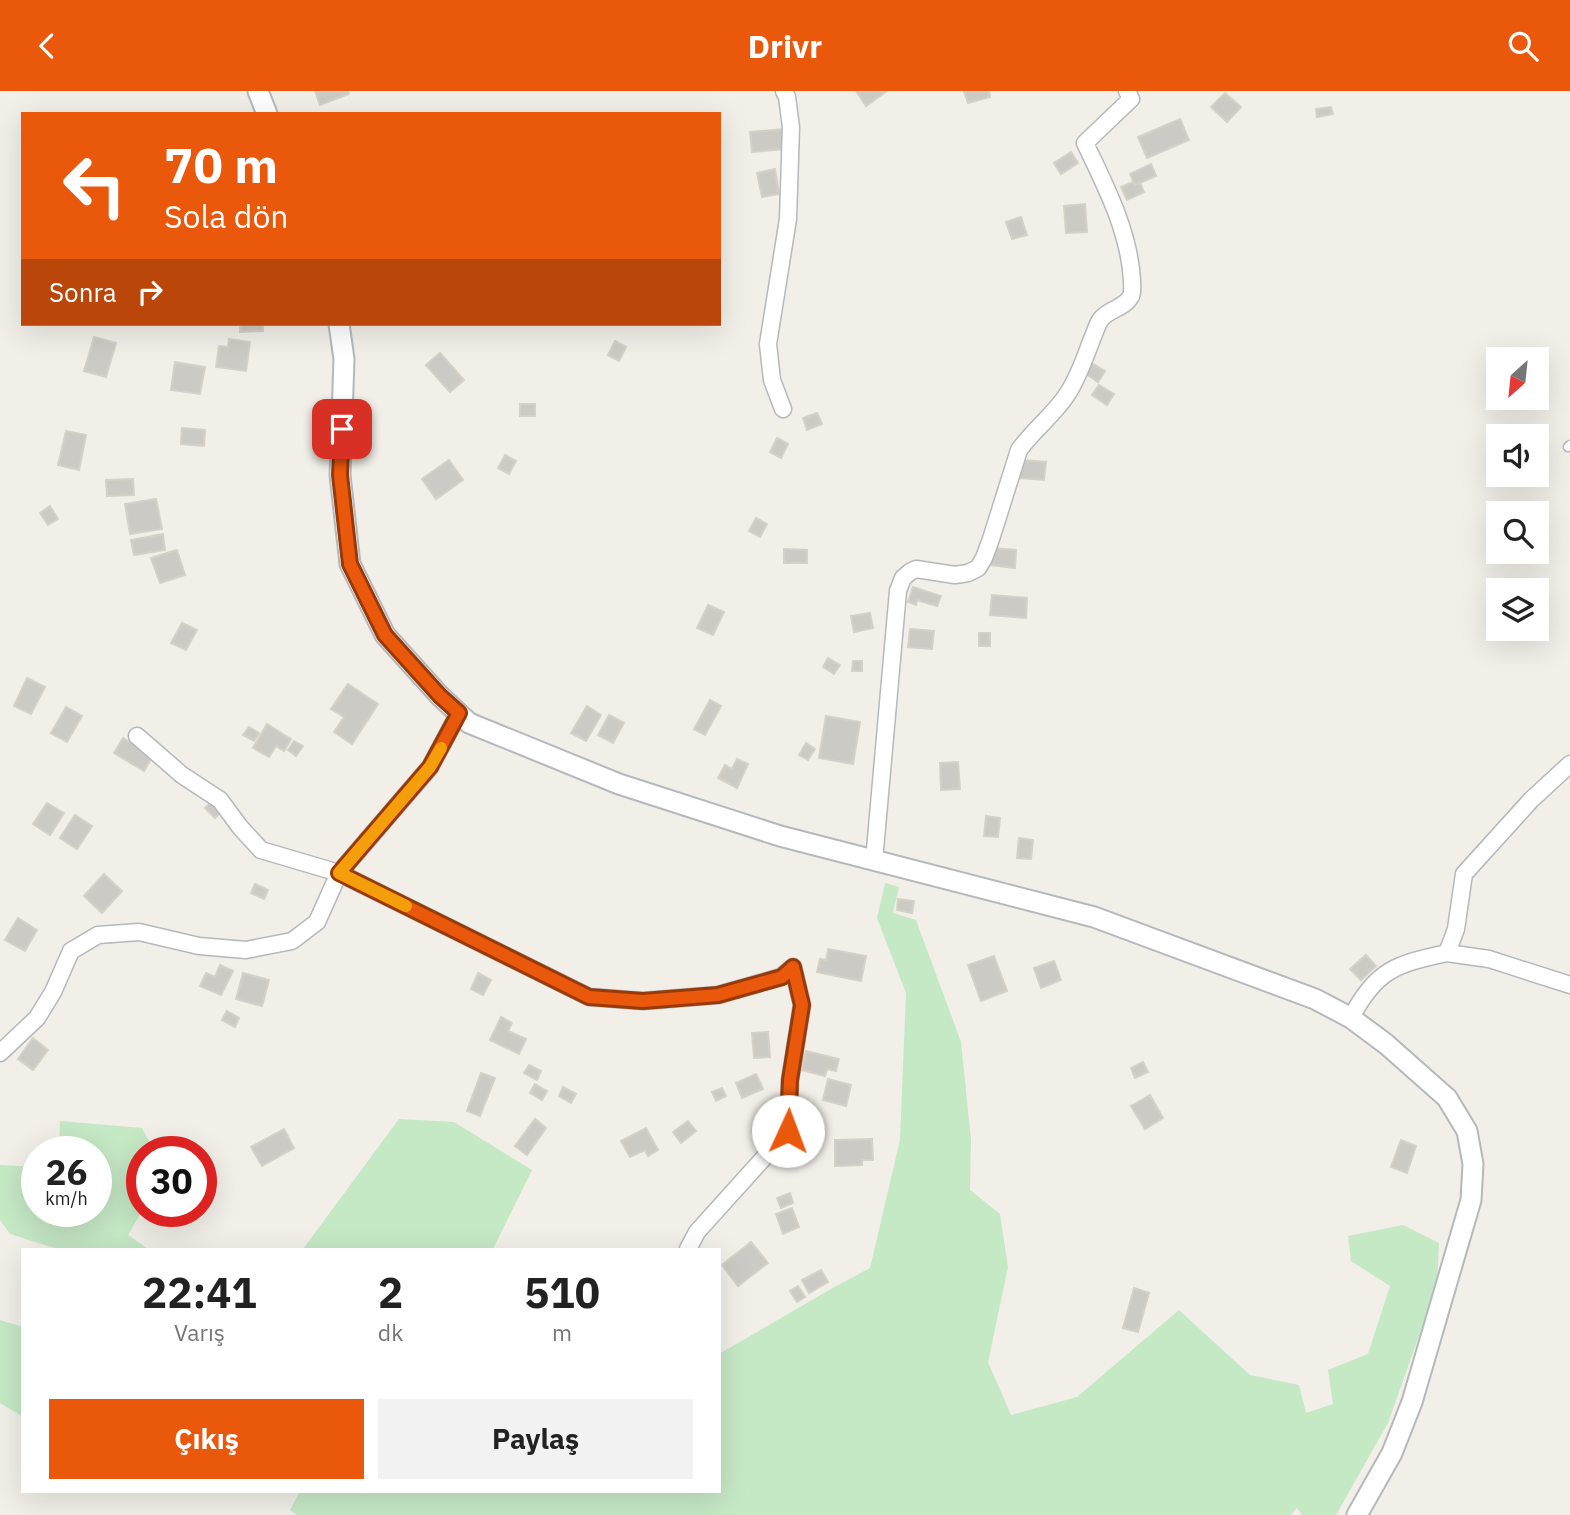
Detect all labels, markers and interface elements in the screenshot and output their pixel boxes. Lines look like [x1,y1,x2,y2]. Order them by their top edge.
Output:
text: Drivr [748,25,822,67]
icon: back [28,27,66,65]
icon: search [1504,27,1542,65]
text: 70 m [164,133,278,196]
icon: left [49,140,140,231]
text: Sola dön [164,195,289,237]
icon: right [131,273,169,311]
text: Sonra [49,275,117,309]
north arrow [1486,347,1549,409]
map controls [1486,347,1549,641]
pin [312,399,372,459]
icon: arrive [323,410,361,448]
button: sound [1486,424,1549,487]
button: search [1486,501,1549,564]
button: layers [1486,578,1549,641]
position arrow [751,1094,825,1168]
speed limit sign: 30 [126,1136,217,1227]
text: 26 [45,1149,88,1195]
text: km/h [45,1187,88,1210]
text: 22:41 [142,1265,257,1320]
text: 2 [378,1265,403,1320]
text: 510 [524,1265,600,1320]
text: Varış [174,1317,225,1347]
text: dk [378,1317,403,1347]
text: m [552,1317,572,1347]
button: Çıkış [49,1399,364,1479]
button: Paylaş [378,1399,693,1479]

